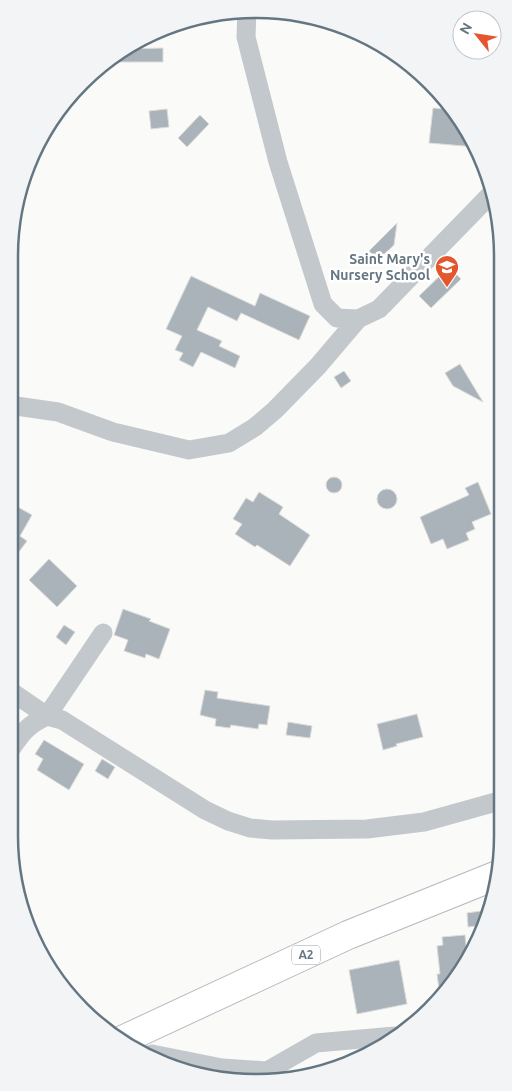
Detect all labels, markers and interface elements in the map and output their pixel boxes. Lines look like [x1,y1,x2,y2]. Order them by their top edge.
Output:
north arrow [452,10,502,60]
text: N [456,20,475,37]
place label: Saint Mary's Nursery School [330,251,430,283]
school or university icon: Saint Mary's Nursery School [434,254,460,288]
road number: A2 [292,946,320,964]

